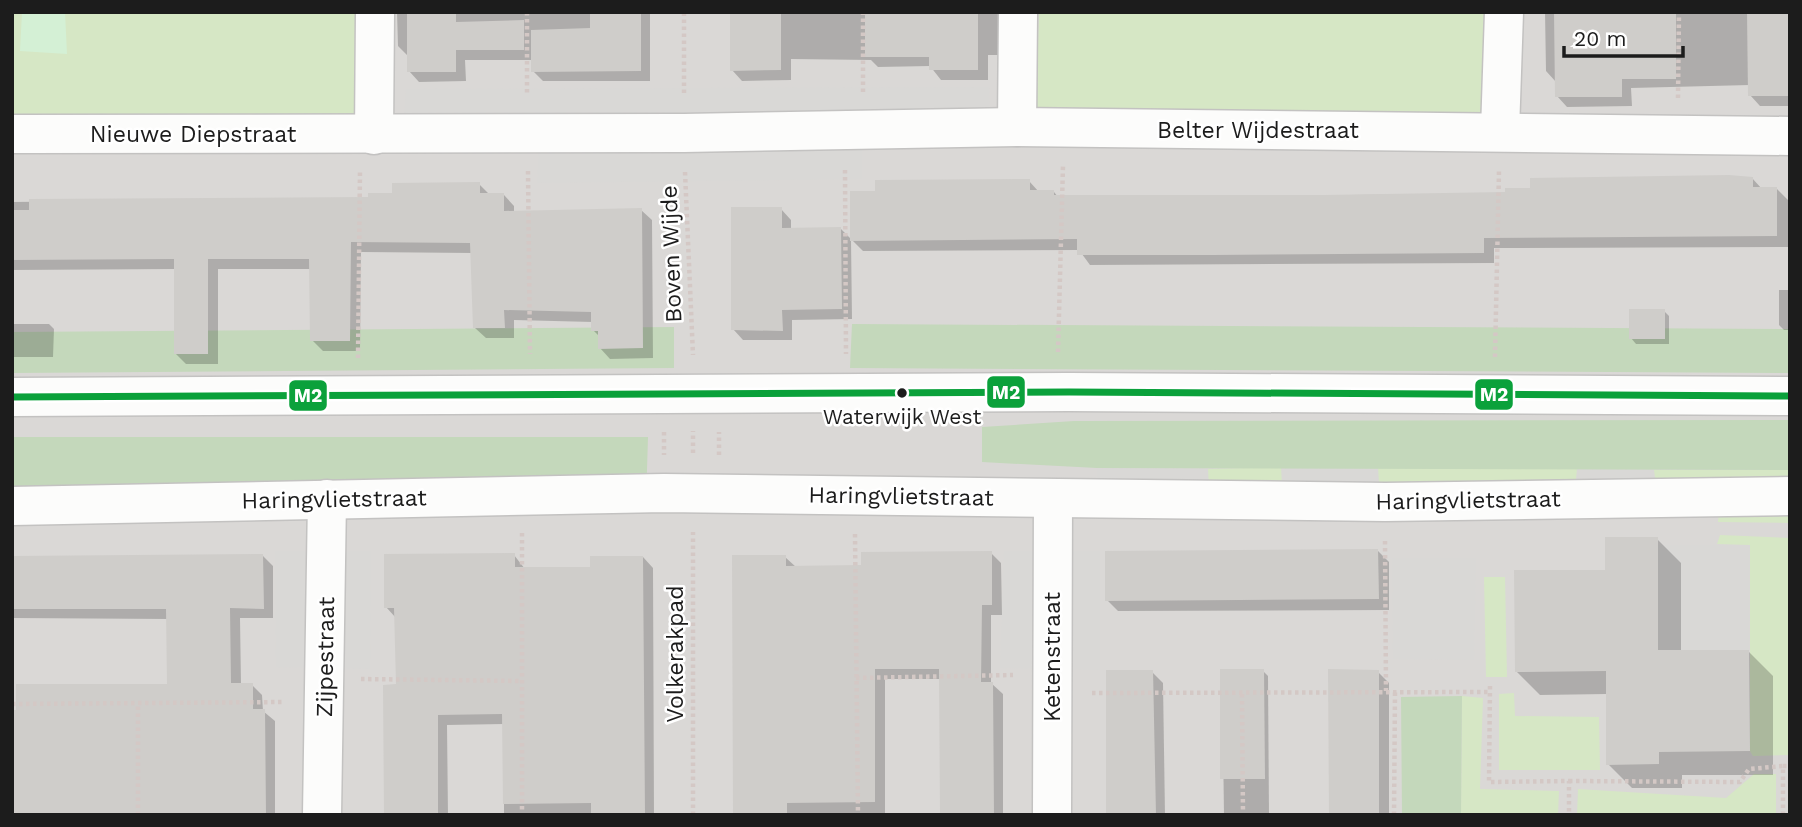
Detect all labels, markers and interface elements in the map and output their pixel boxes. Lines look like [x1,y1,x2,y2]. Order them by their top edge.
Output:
scale bar [1564,14,1683,58]
text: 20 m [1574,26,1626,51]
street label: Belter Wijdestraat [1157,117,1359,144]
street label: Nieuwe Diepstraat [90,121,297,148]
street label: Boven Wijde [656,185,687,323]
line badge: M2 [986,375,1026,409]
line badge: M2 [1474,378,1514,411]
line badge: M2 [288,379,328,412]
text: M2 [992,381,1020,404]
text: M2 [1480,383,1508,406]
text: M2 [294,384,322,407]
marker: Waterwijk West [895,386,909,400]
place label: Waterwijk West [823,404,981,429]
street label: Haringvlietstraat [808,481,994,512]
street label: Haringvlietstraat [241,484,427,515]
street label: Haringvlietstraat [1375,485,1561,516]
street label: Volkerakpad [662,585,689,723]
street label: Ketenstraat [1039,592,1066,722]
street label: Zijpestraat [311,596,340,717]

